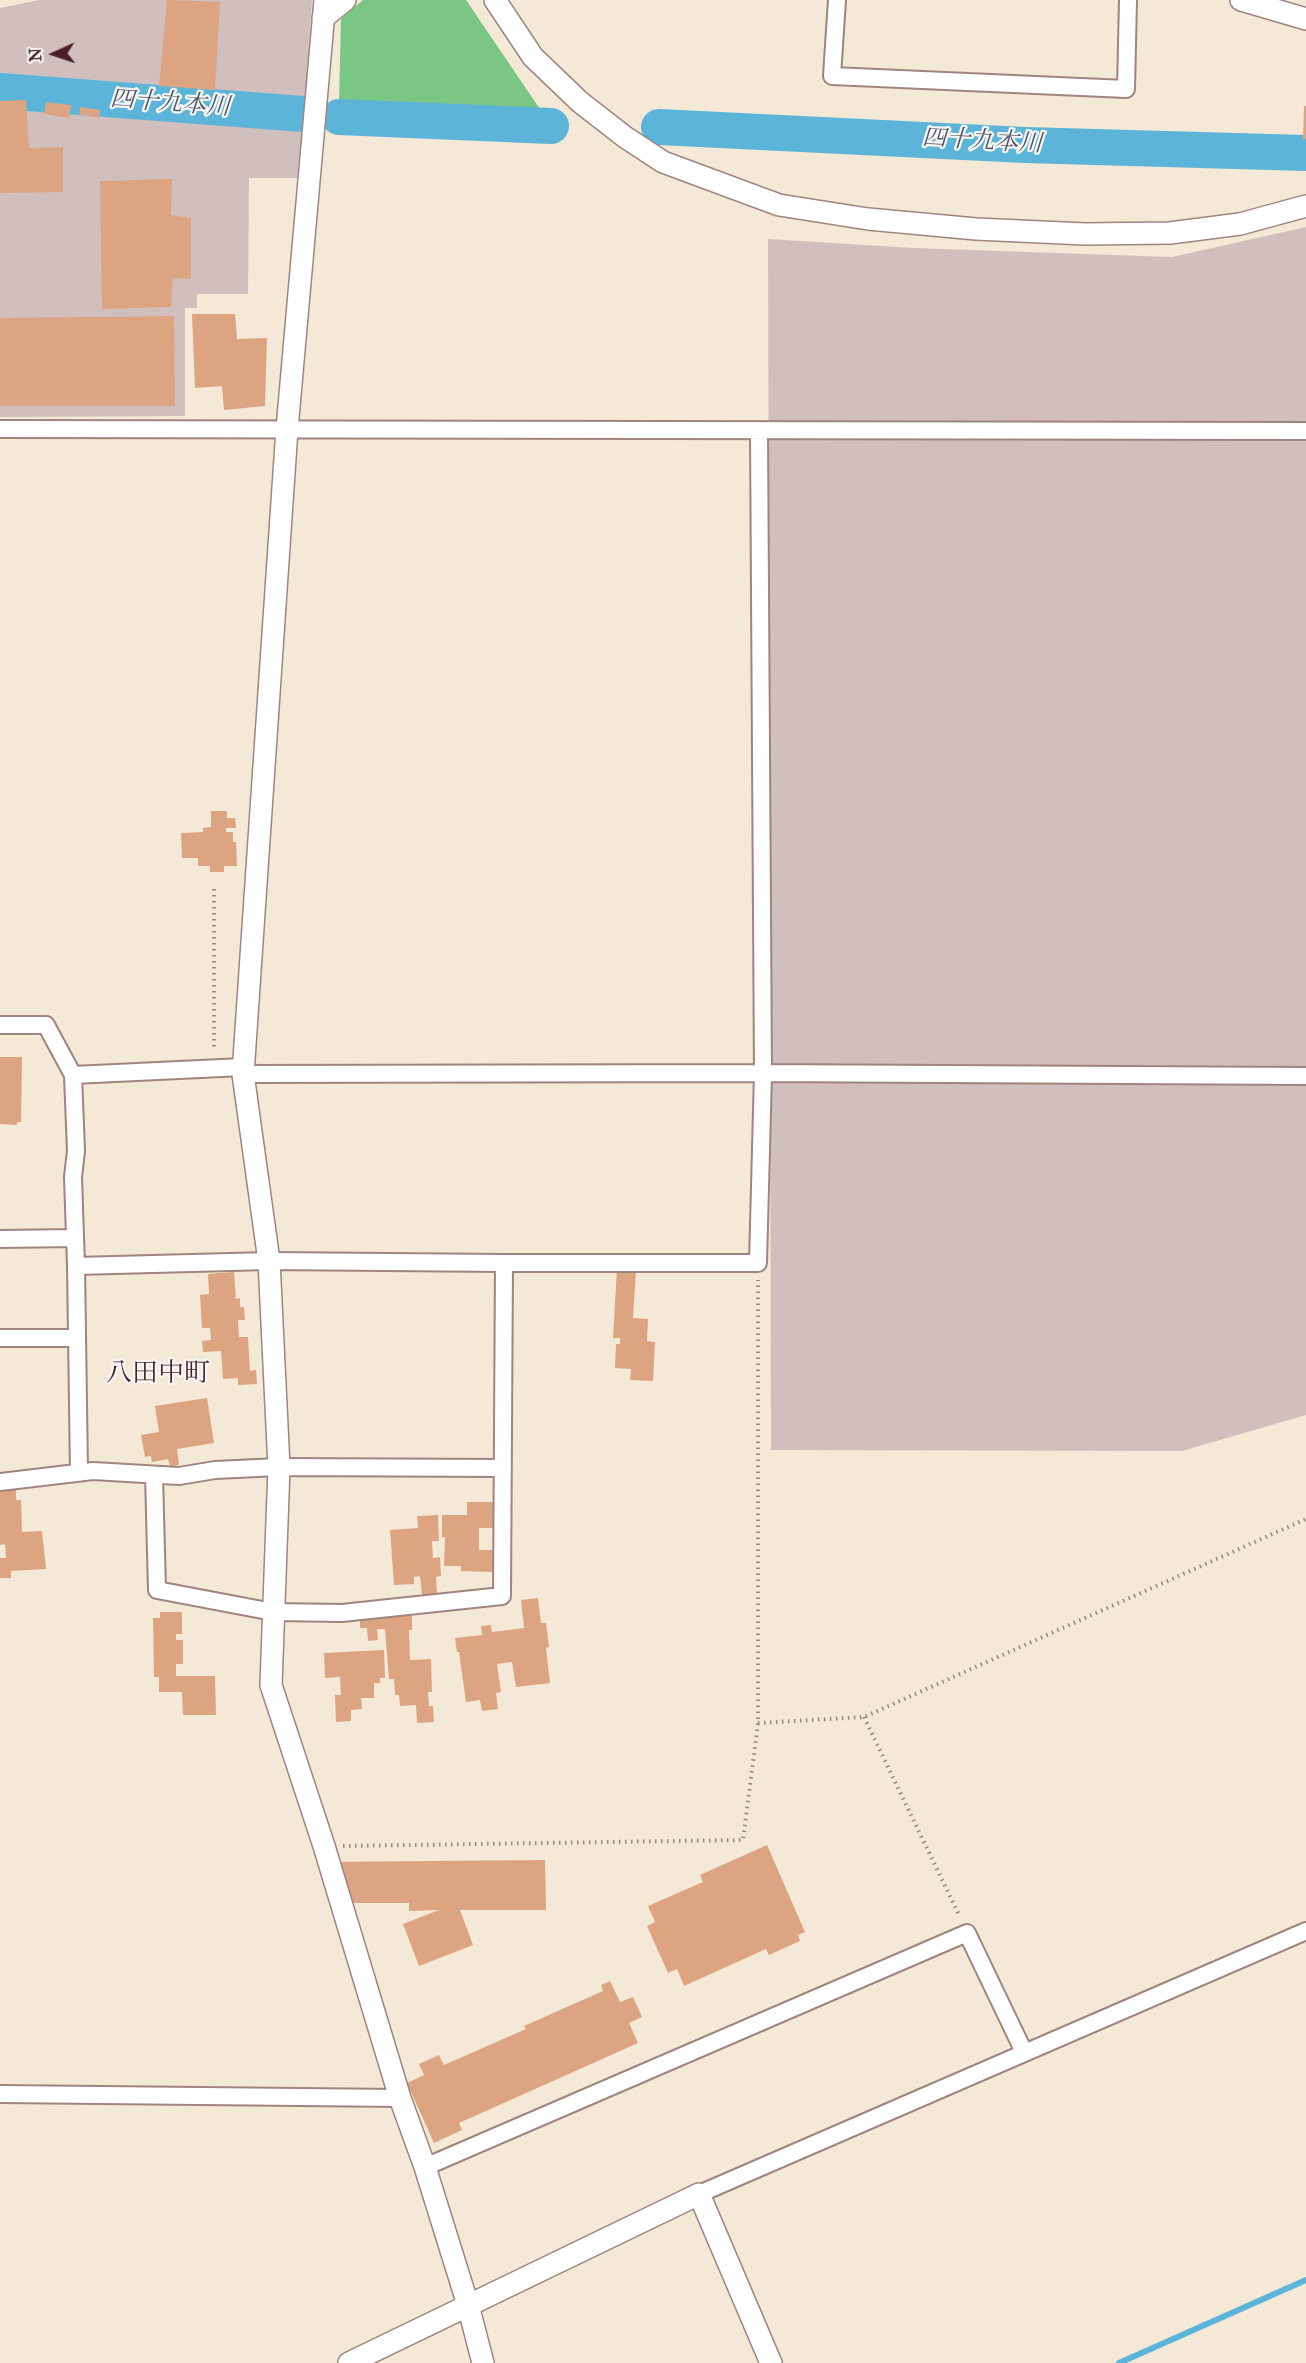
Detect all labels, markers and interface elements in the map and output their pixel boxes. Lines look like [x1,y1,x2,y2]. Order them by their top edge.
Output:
north arrow [24,24,84,84]
text: N [26,48,45,62]
water label: 四十九本川 [109,85,231,123]
water label: 四十九本川 [921,124,1043,160]
district label: 八田中町 [106,1359,210,1391]

